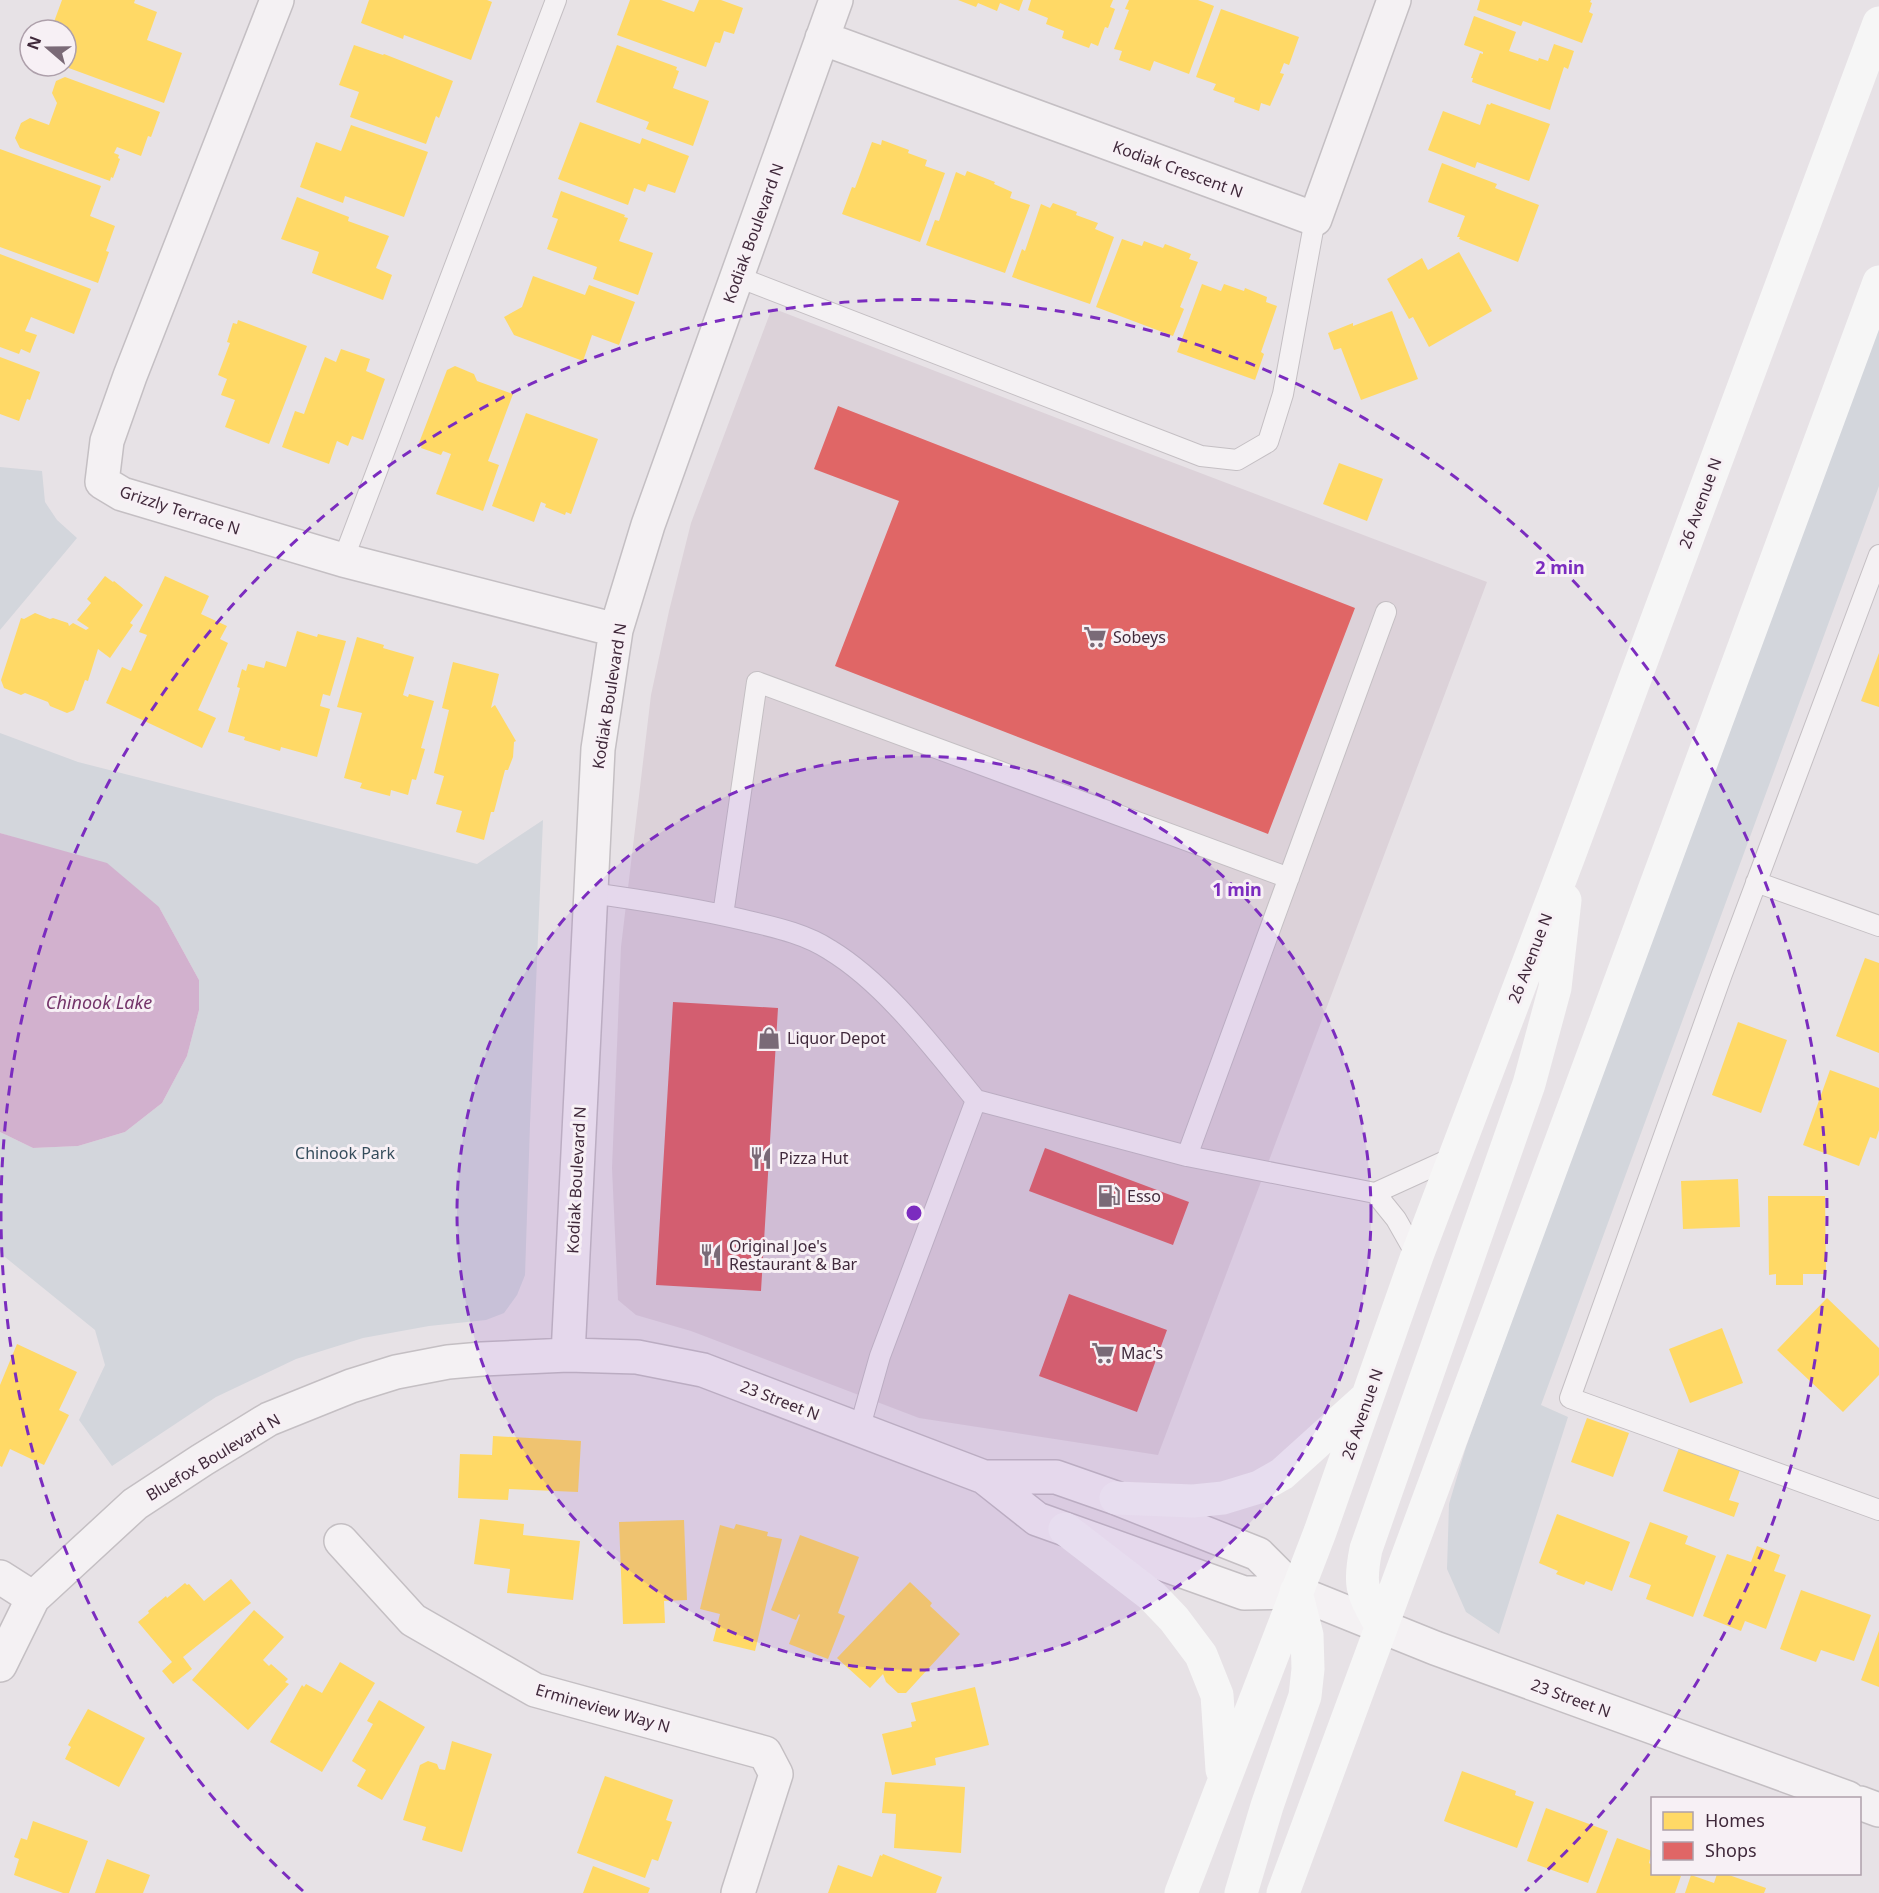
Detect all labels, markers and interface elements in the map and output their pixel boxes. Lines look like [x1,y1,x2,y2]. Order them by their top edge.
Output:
north arrow [18,18,78,78]
text: N [21,33,46,53]
street label: Kodiak Crescent N [1110,135,1246,203]
street label: Kodiak Boulevard N [717,160,789,306]
street label: 26 Avenue N [1673,455,1727,551]
street label: Grizzly Terrace N [117,480,243,540]
text: 2 min [1535,555,1585,579]
street label: Kodiak Boulevard N [587,621,631,771]
supermarket icon: Sobeys [1082,624,1108,650]
place label: Sobeys [1113,626,1166,648]
text: 1 min [1212,877,1262,901]
street label: 26 Avenue N [1503,910,1557,1006]
water label: Chinook Lake [46,990,152,1014]
shop icon: Liquor Depot [756,1025,782,1051]
place label: Liquor Depot [787,1027,886,1049]
street label: Kodiak Boulevard N [561,1106,591,1254]
park label: Chinook Park [295,1142,395,1164]
restaurant icon: Pizza Hut [748,1145,774,1171]
place label: Pizza Hut [779,1147,849,1169]
fuel station icon: Esso [1096,1183,1122,1209]
place label: Esso [1127,1185,1161,1207]
centre of rings [904,1203,924,1223]
place label: Original Joe's Restaurant & Bar [729,1235,858,1275]
restaurant icon: Original Joe's Restaurant & Bar [698,1242,724,1268]
supermarket icon: Mac's [1090,1340,1116,1366]
place label: Mac's [1121,1342,1163,1364]
street label: 26 Avenue N [1336,1366,1388,1462]
street label: 23 Street N [737,1375,823,1425]
street label: Bluefox Boulevard N [142,1408,284,1506]
street label: 23 Street N [1528,1673,1614,1723]
street label: Ermineview Way N [533,1678,673,1738]
legend [1651,1797,1861,1875]
text: Homes [1705,1808,1765,1832]
text: Shops [1705,1838,1757,1862]

